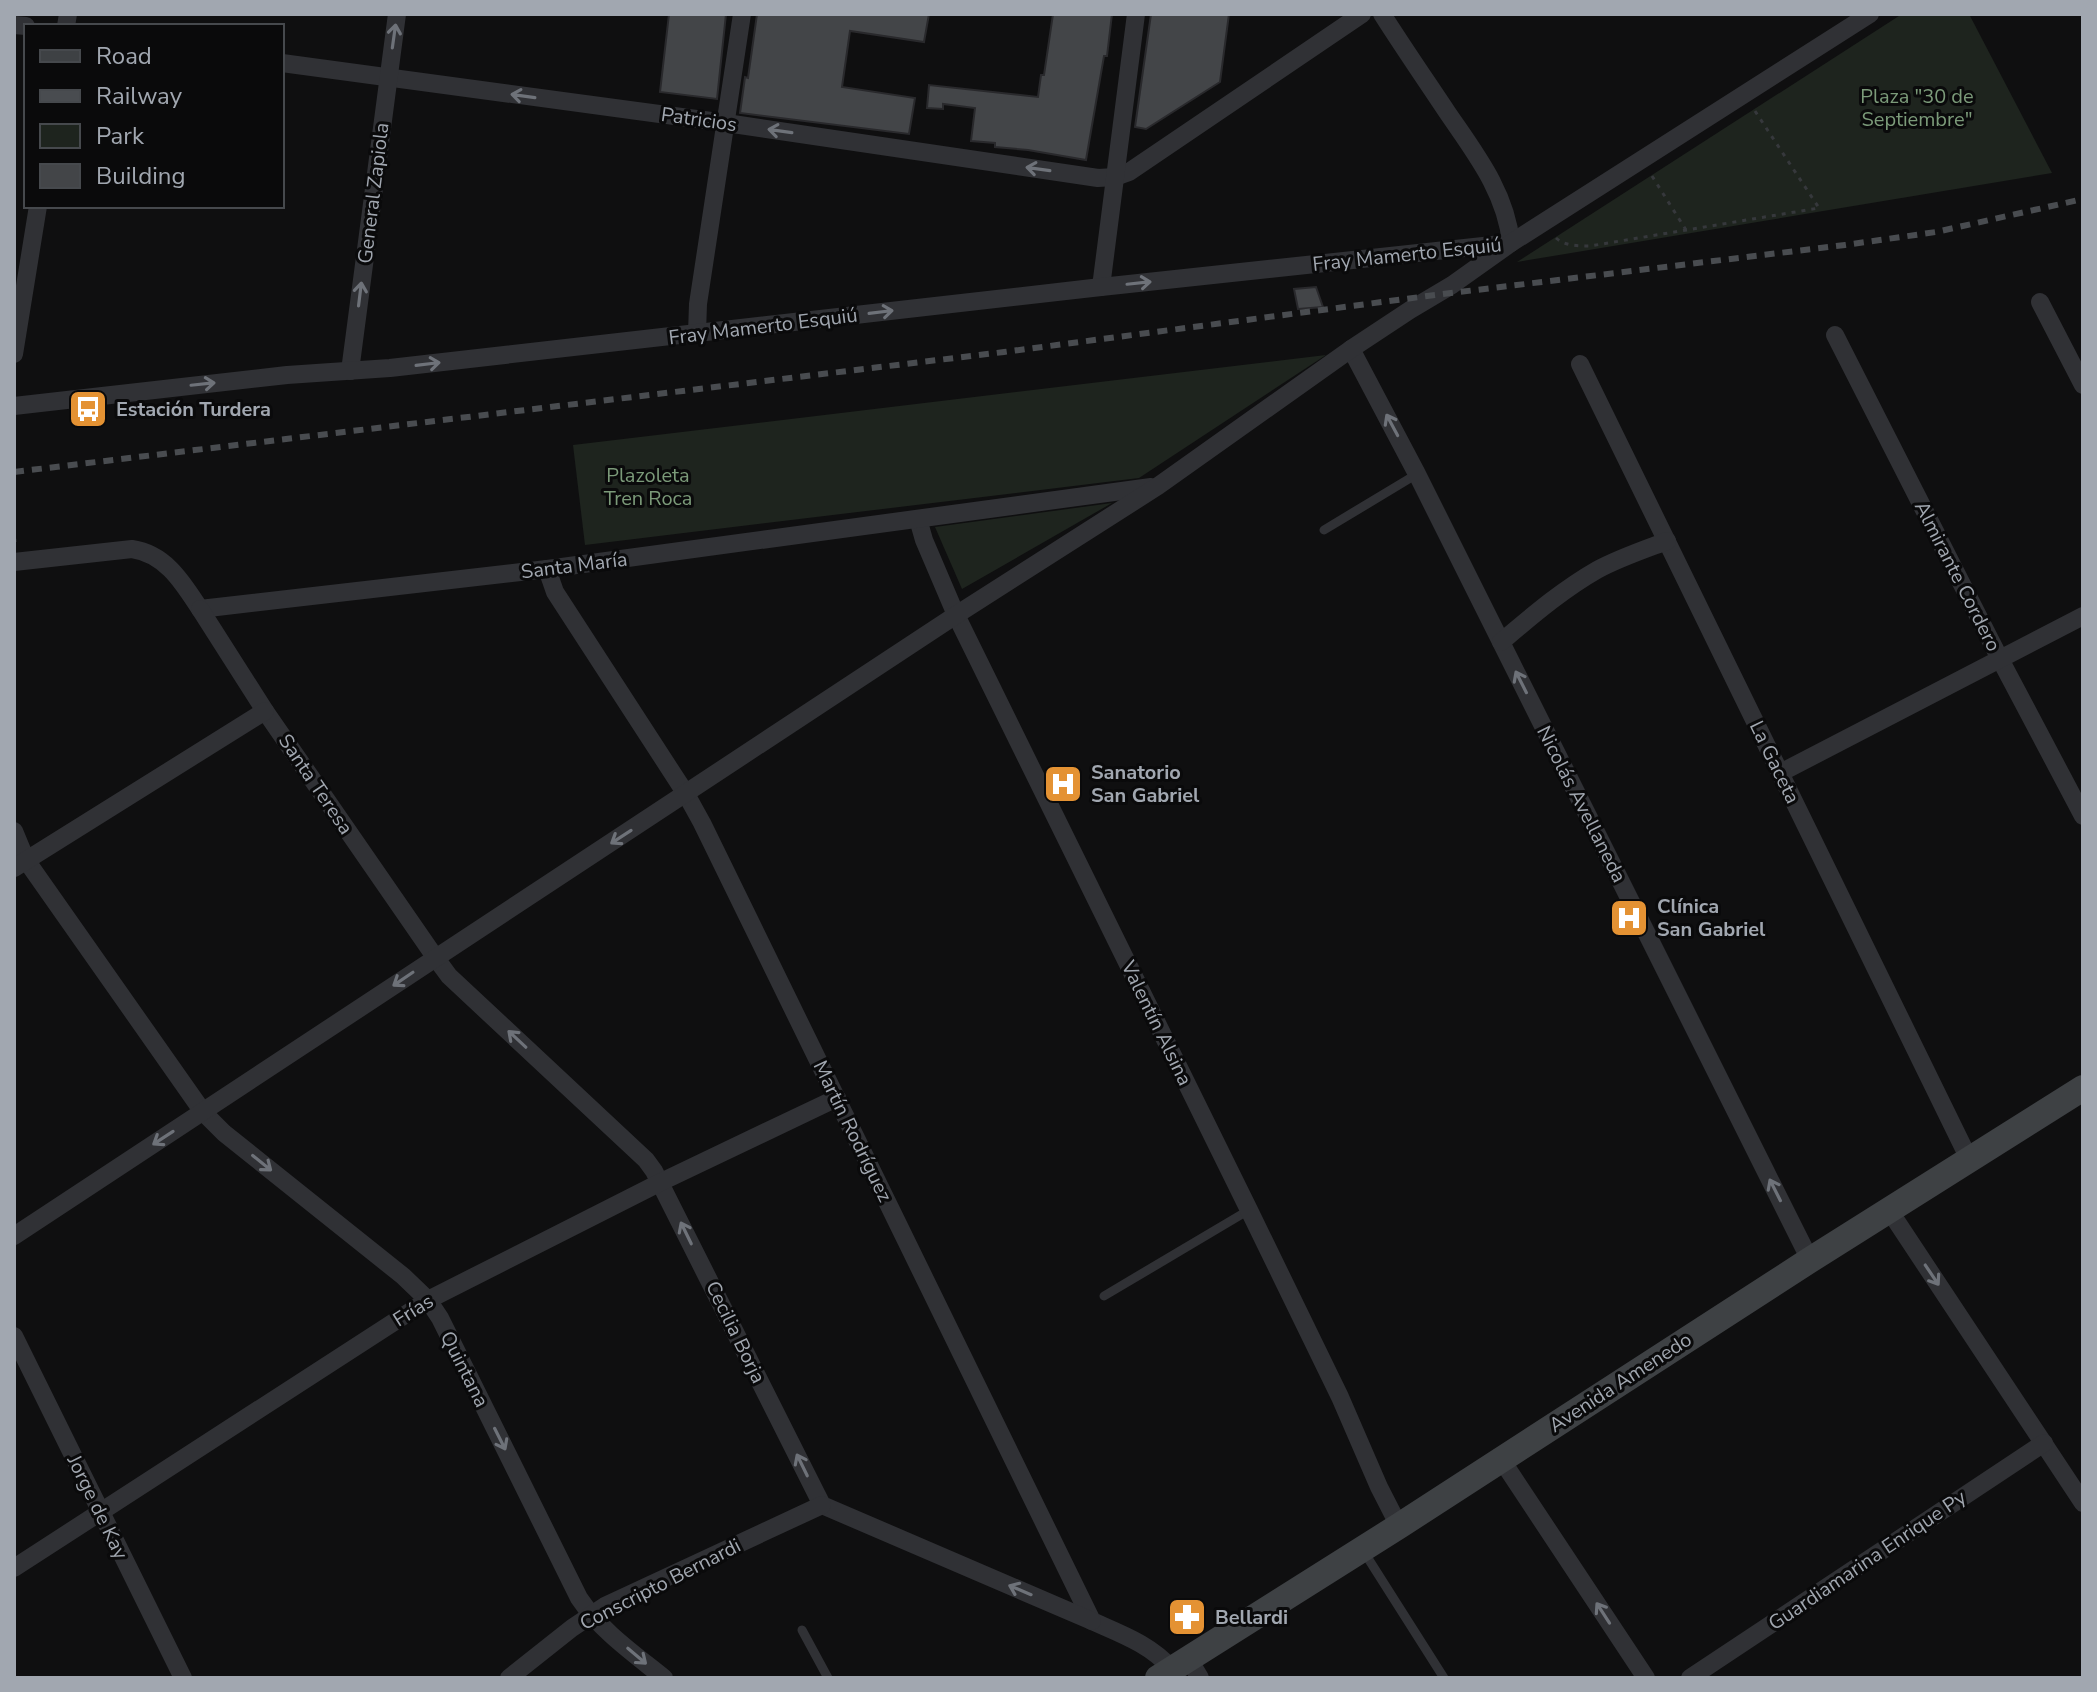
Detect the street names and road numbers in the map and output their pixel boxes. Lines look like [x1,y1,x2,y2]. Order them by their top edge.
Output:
street label: Patricios [659,101,739,138]
street label: General Zapiola [351,121,396,265]
street label: Fray Mamerto Esquiú [1311,231,1503,278]
street label: Fray Mamerto Esquiú [667,302,859,351]
street label: Almirante Cordero [1908,496,2007,656]
street label: Santa María [519,546,629,585]
street label: La Gaceta [1743,716,1806,808]
street label: Nicolás Avellaneda [1530,721,1633,887]
street label: Santa Teresa [272,729,359,840]
street label: Valentín Alsina [1114,955,1198,1090]
street label: Martín Rodríguez [807,1056,898,1206]
street label: Cecilia Borja [699,1277,772,1388]
street label: Frías [388,1288,439,1333]
street label: Avenida Amenedo [1544,1326,1697,1439]
street label: Quintana [434,1327,495,1412]
street label: Jorge de Kay [60,1450,135,1564]
street label: Guardiamarina Enrique Py [1763,1484,1972,1637]
street label: Conscripto Bernardi [575,1532,745,1637]

